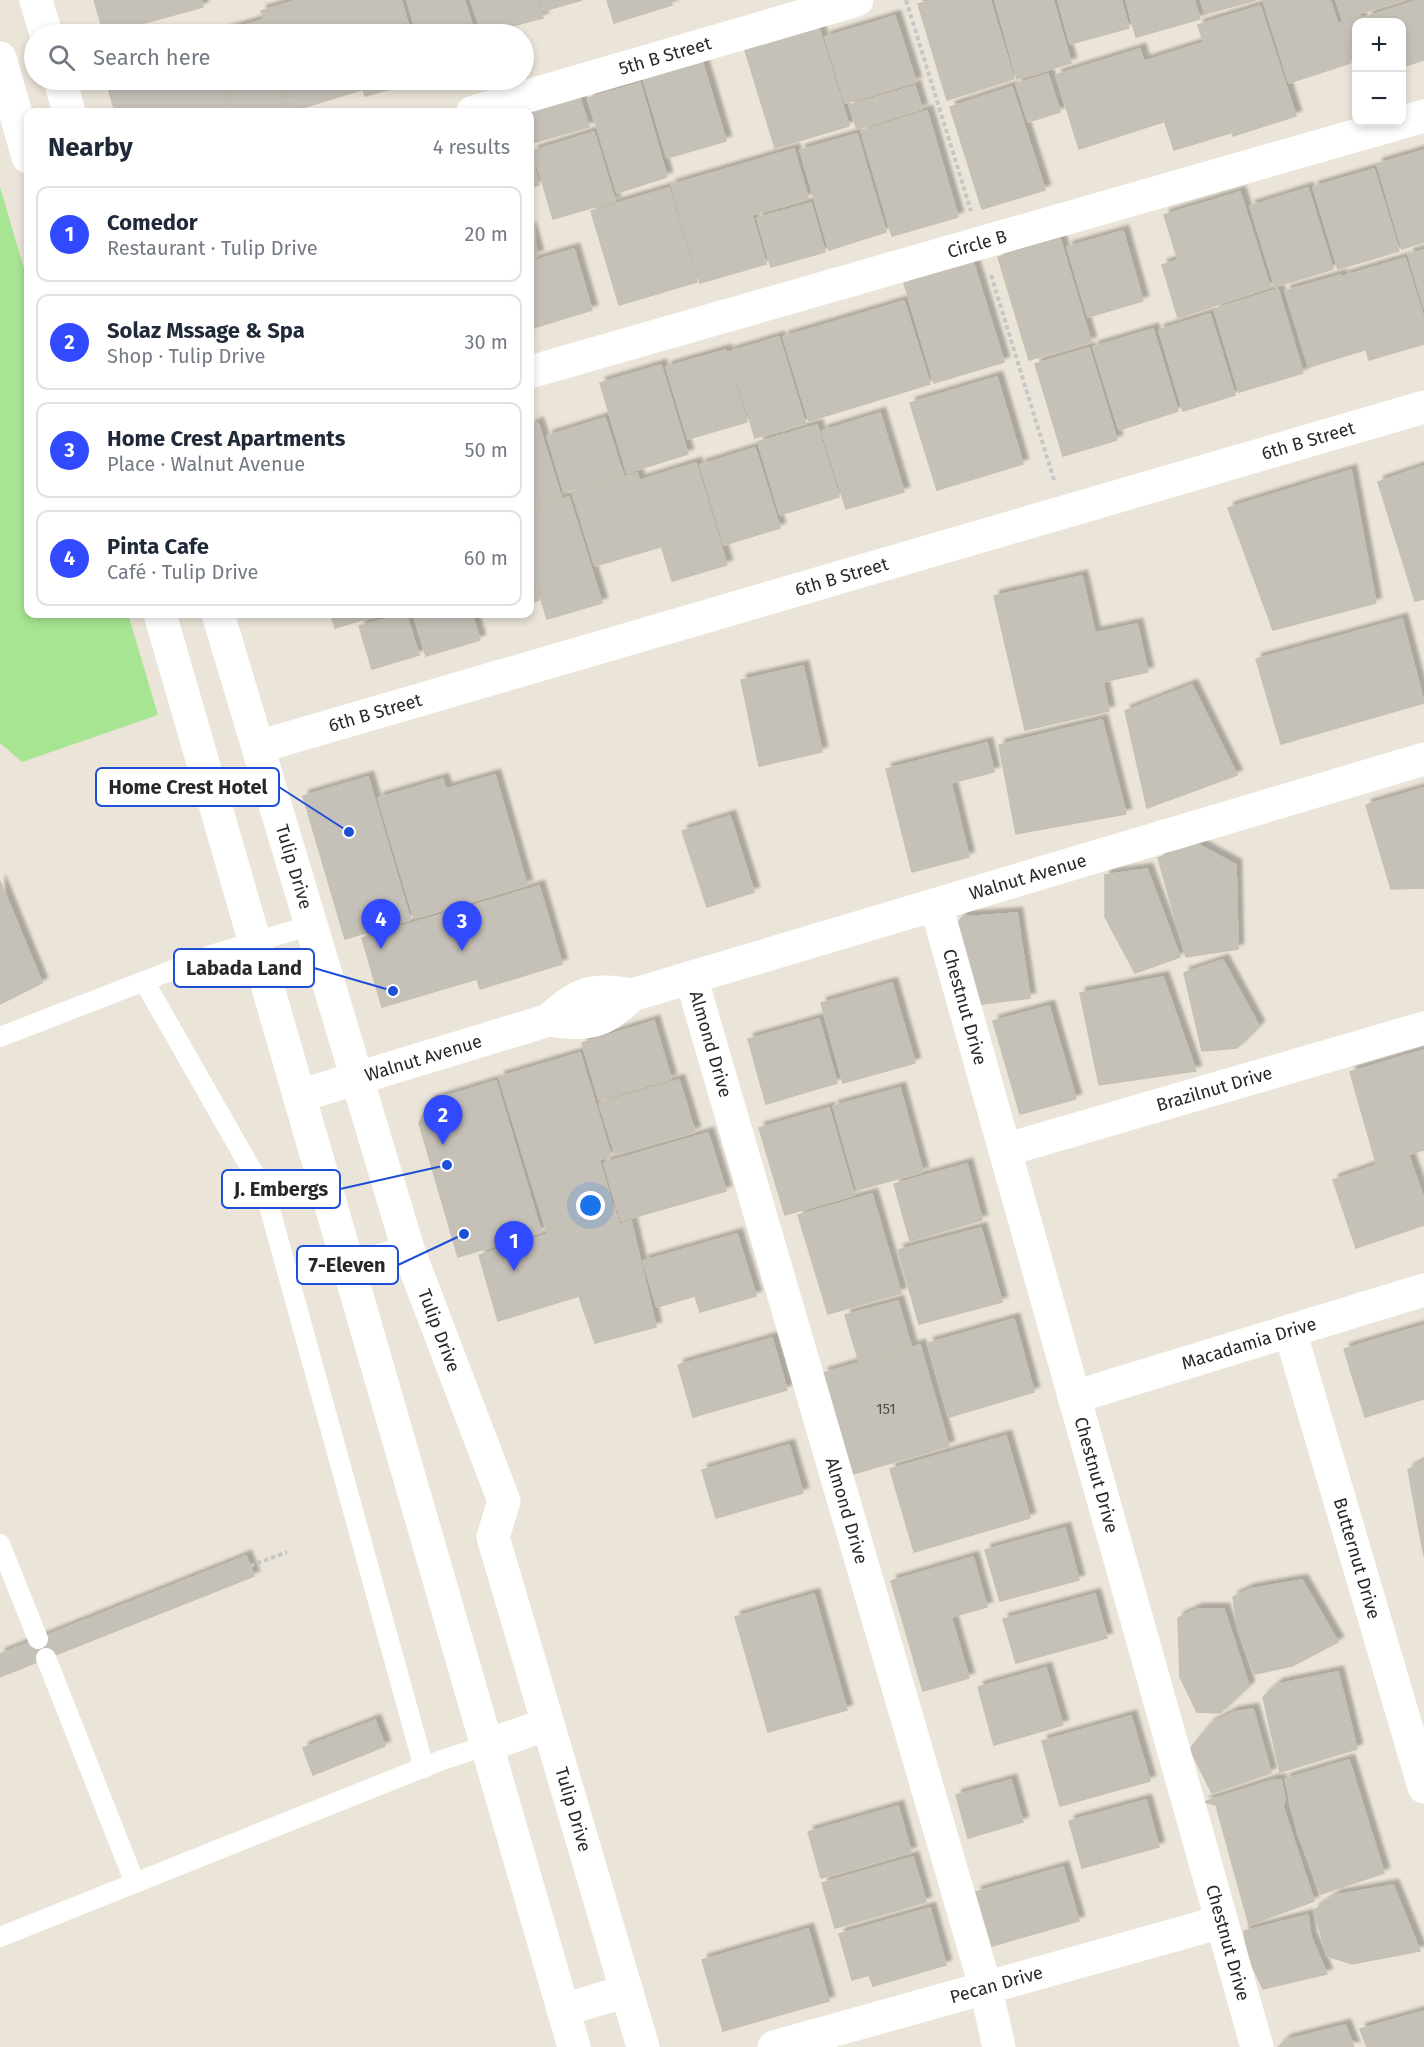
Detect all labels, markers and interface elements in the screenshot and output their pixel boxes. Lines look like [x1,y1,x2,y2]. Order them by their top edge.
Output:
map controls [1352,18,1406,126]
button: + [1352,18,1406,72]
search box [24,24,534,90]
street label: 5th B Street [616,32,714,80]
icon: search [45,41,78,74]
text: Search here [93,44,211,71]
button: − [1352,72,1406,126]
text: Nearby [48,132,133,163]
text: 4 results [433,135,510,159]
text: Comedor [107,209,198,236]
text: 1 [65,222,74,246]
text: 20 m [465,222,508,246]
street label: Circle B [945,225,1009,263]
text: Restaurant · Tulip Drive [107,236,318,260]
text: Solaz Mssage & Spa [107,317,305,344]
text: 2 [64,330,75,354]
text: 30 m [464,330,508,354]
text: Shop · Tulip Drive [107,344,265,368]
street label: 6th B Street [1259,417,1358,465]
text: Home Crest Apartments [107,425,345,452]
text: 3 [64,438,75,462]
text: 50 m [464,438,508,462]
text: Place · Walnut Avenue [107,452,305,476]
text: Pinta Cafe [107,533,209,560]
text: 4 [64,546,75,570]
text: 60 m [464,546,508,570]
street label: 6th B Street [793,553,891,601]
text: Café · Tulip Drive [107,560,258,584]
street label: 6th B Street [326,689,425,737]
callout: Home Crest Hotel [96,768,279,806]
text: Home Crest Hotel [109,775,267,799]
street label: Tulip Drive [271,822,317,912]
street label: Walnut Avenue [967,849,1089,905]
pin: 4 [362,900,400,949]
pin: 3 [442,902,482,951]
street label: Chestnut Drive [938,946,991,1068]
callout: Labada Land [174,949,314,987]
text: Labada Land [186,956,302,980]
street label: Almond Drive [685,988,737,1100]
street label: Walnut Avenue [362,1030,485,1086]
street label: Brazilnut Drive [1154,1062,1275,1116]
pin: 2 [424,1096,462,1145]
callout: J. Embergs [222,1170,340,1208]
text: J. Embergs [233,1177,329,1201]
your location [576,1191,605,1220]
pin: 1 [494,1222,534,1271]
callout: 7-Eleven [297,1246,398,1284]
text: 7-Eleven [308,1253,386,1277]
street label: Tulip Drive [413,1286,465,1375]
street label: Macadamia Drive [1179,1313,1319,1374]
house number: 151 [876,1400,896,1418]
street label: Chestnut Drive [1069,1414,1123,1536]
street label: Almond Drive [821,1455,873,1567]
street label: Butternut Drive [1329,1495,1385,1622]
street label: Tulip Drive [550,1764,596,1854]
street label: Chestnut Drive [1201,1882,1254,2003]
street label: Pecan Drive [947,1961,1045,2008]

